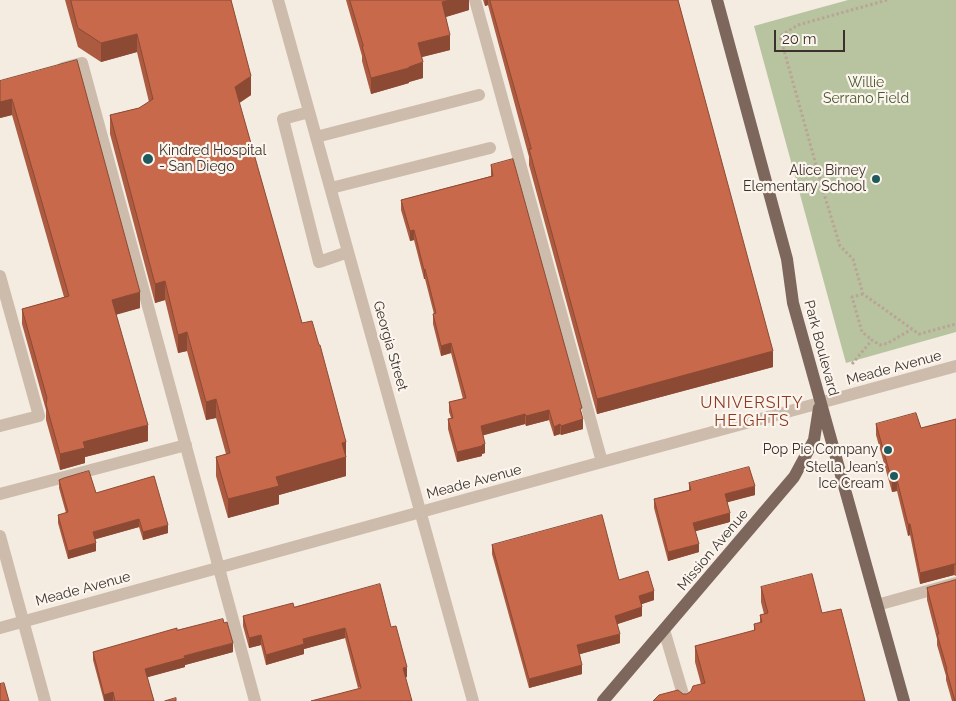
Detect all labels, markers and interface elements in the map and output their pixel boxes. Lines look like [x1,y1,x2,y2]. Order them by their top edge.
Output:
scale bar [776,20,847,52]
text: 20 m [782,30,817,48]
park label: Willie Serrano Field [823,75,909,108]
place label: Kindred Hospital - San Diego [159,143,266,176]
marker: Kindred Hospital - San Diego [141,152,155,166]
place label: Alice Birney Elementary School [743,163,866,196]
marker: Alice Birney Elementary School [870,173,882,185]
street label: Park Boulevard [800,298,842,398]
street label: Georgia Street [369,299,411,393]
street label: Meade Avenue [845,347,943,389]
district label: UNIVERSITY HEIGHTS [699,393,805,431]
place label: Pop Pie Company [763,442,878,458]
marker: Pop Pie Company [882,444,894,456]
place label: Stella Jean’s Ice Cream [806,460,884,492]
street label: Meade Avenue [425,461,523,503]
marker: Stella Jean’s Ice Cream [888,470,900,482]
street label: Mission Avenue [674,506,752,594]
street label: Meade Avenue [34,568,132,610]

